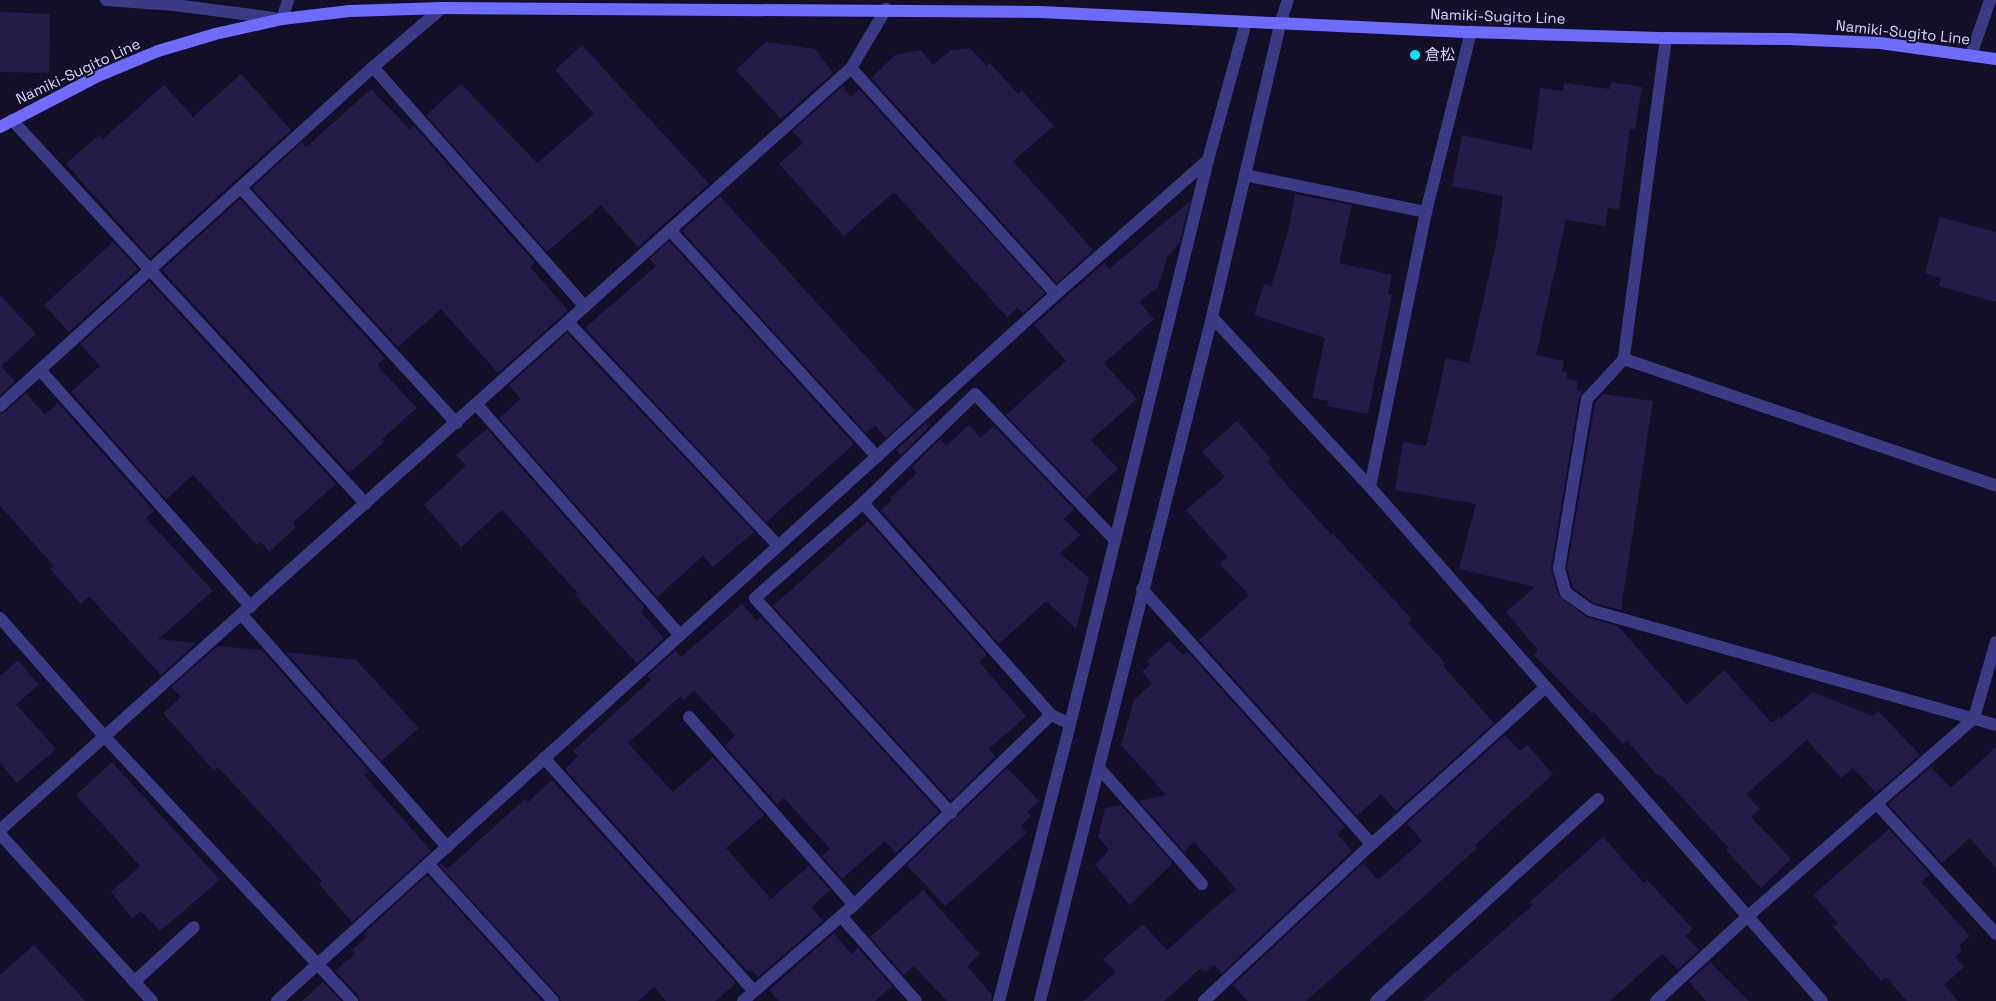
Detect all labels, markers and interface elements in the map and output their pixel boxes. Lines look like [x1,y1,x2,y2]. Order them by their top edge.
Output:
street label: Namiki-Sugito Line [1430,5,1566,27]
street label: Namiki-Sugito Line [1835,16,1971,48]
street label: Namiki-Sugito Line [13,34,143,108]
place label: 倉松 [1425,46,1455,64]
marker: 倉松 [1409,49,1421,61]

